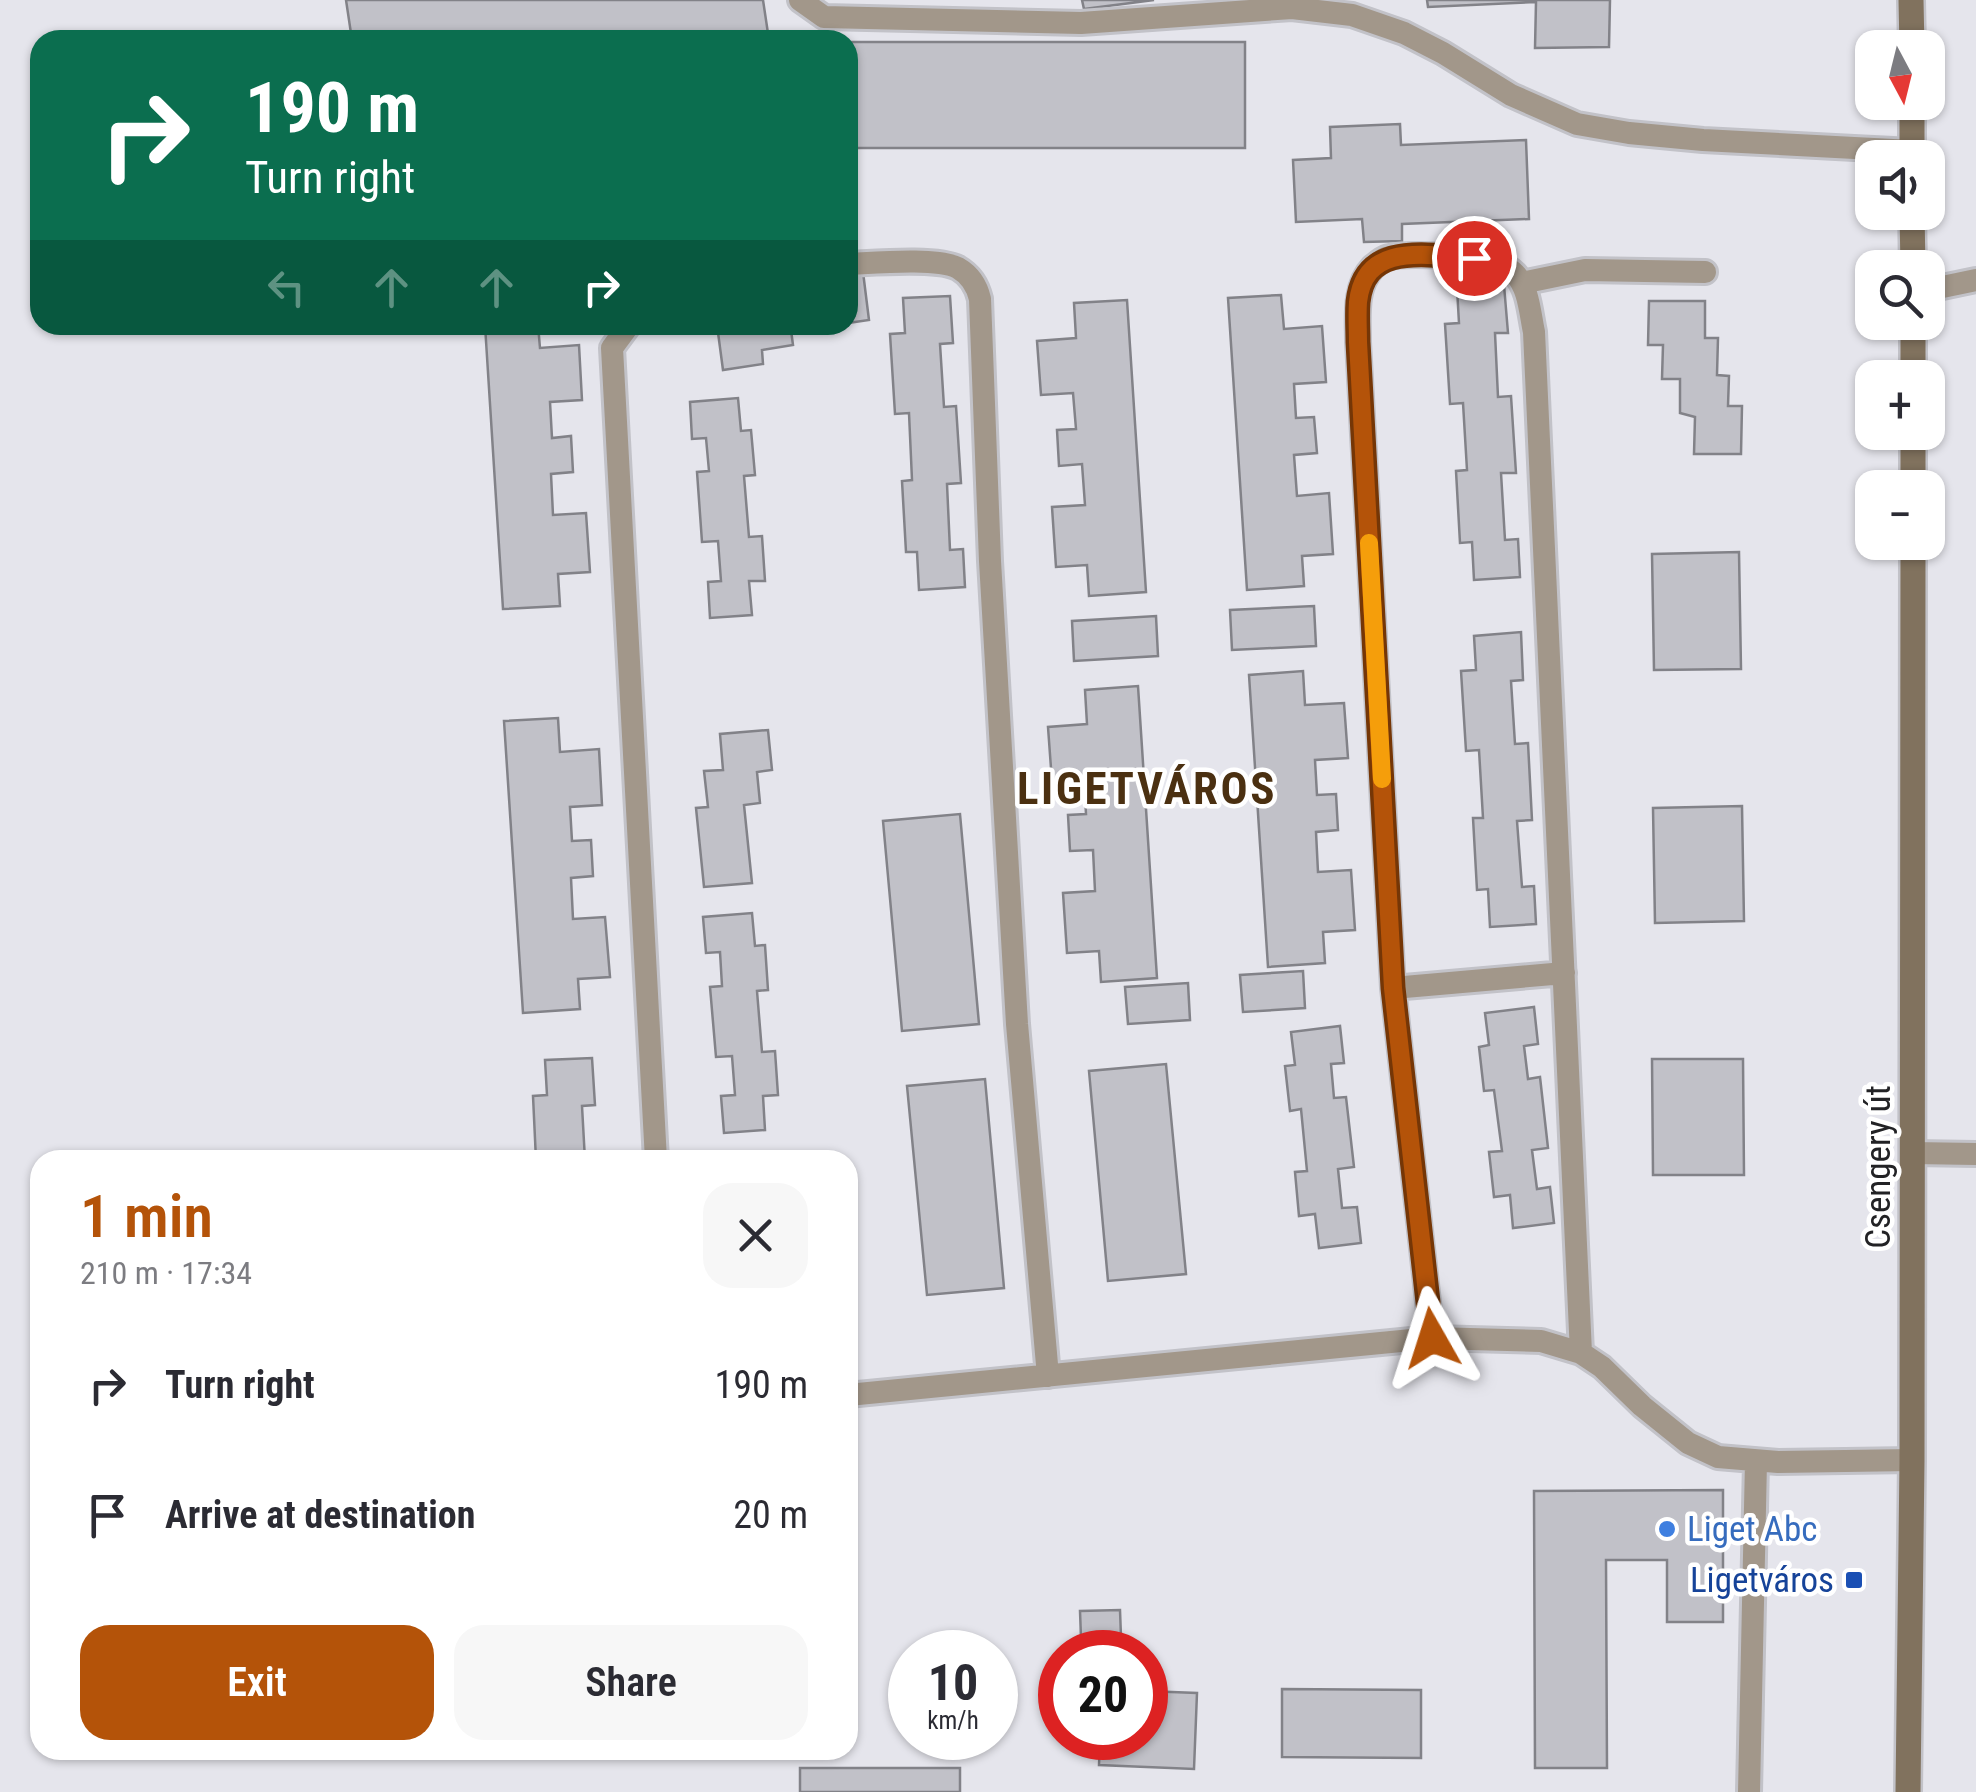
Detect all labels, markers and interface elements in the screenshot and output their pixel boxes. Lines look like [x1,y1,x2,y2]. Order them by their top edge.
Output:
north arrow [1855,30,1945,120]
map controls [1855,30,1945,560]
text: 190 m [245,67,419,149]
icon: right [80,70,210,200]
button: sound [1855,140,1945,230]
text: Turn right [245,151,415,204]
pin [1432,216,1517,301]
icon: arrive [1447,231,1502,286]
button: search [1855,250,1945,340]
icon: left [259,260,314,315]
icon: ahead [364,260,419,315]
icon: ahead [469,260,524,315]
icon: right [574,260,629,315]
button: + [1855,360,1945,450]
button: − [1855,470,1945,560]
district label: LIGETVÁROS [1017,762,1277,815]
street label: Csengery út [1858,1085,1899,1249]
text: 1 min [80,1181,213,1252]
button: close [703,1183,808,1288]
text: 210 m · 17:34 [80,1254,252,1292]
position arrow [1380,1286,1484,1390]
icon: right [80,1358,135,1413]
text: Turn right [165,1363,315,1407]
text: 190 m [714,1363,808,1407]
icon: arrive [80,1488,135,1543]
text: Arrive at destination [165,1493,475,1537]
text: 20 m [733,1493,808,1537]
place label: Liget Abc [1687,1509,1817,1550]
marker: Liget Abc [1656,1518,1678,1540]
place label: Ligetváros [1690,1560,1834,1601]
marker: Ligetváros [1843,1569,1865,1591]
button: Exit [80,1625,434,1740]
button: Share [454,1625,808,1740]
speed limit sign: 20 [1038,1630,1168,1760]
text: 10 [928,1654,978,1712]
text: km/h [927,1706,979,1735]

